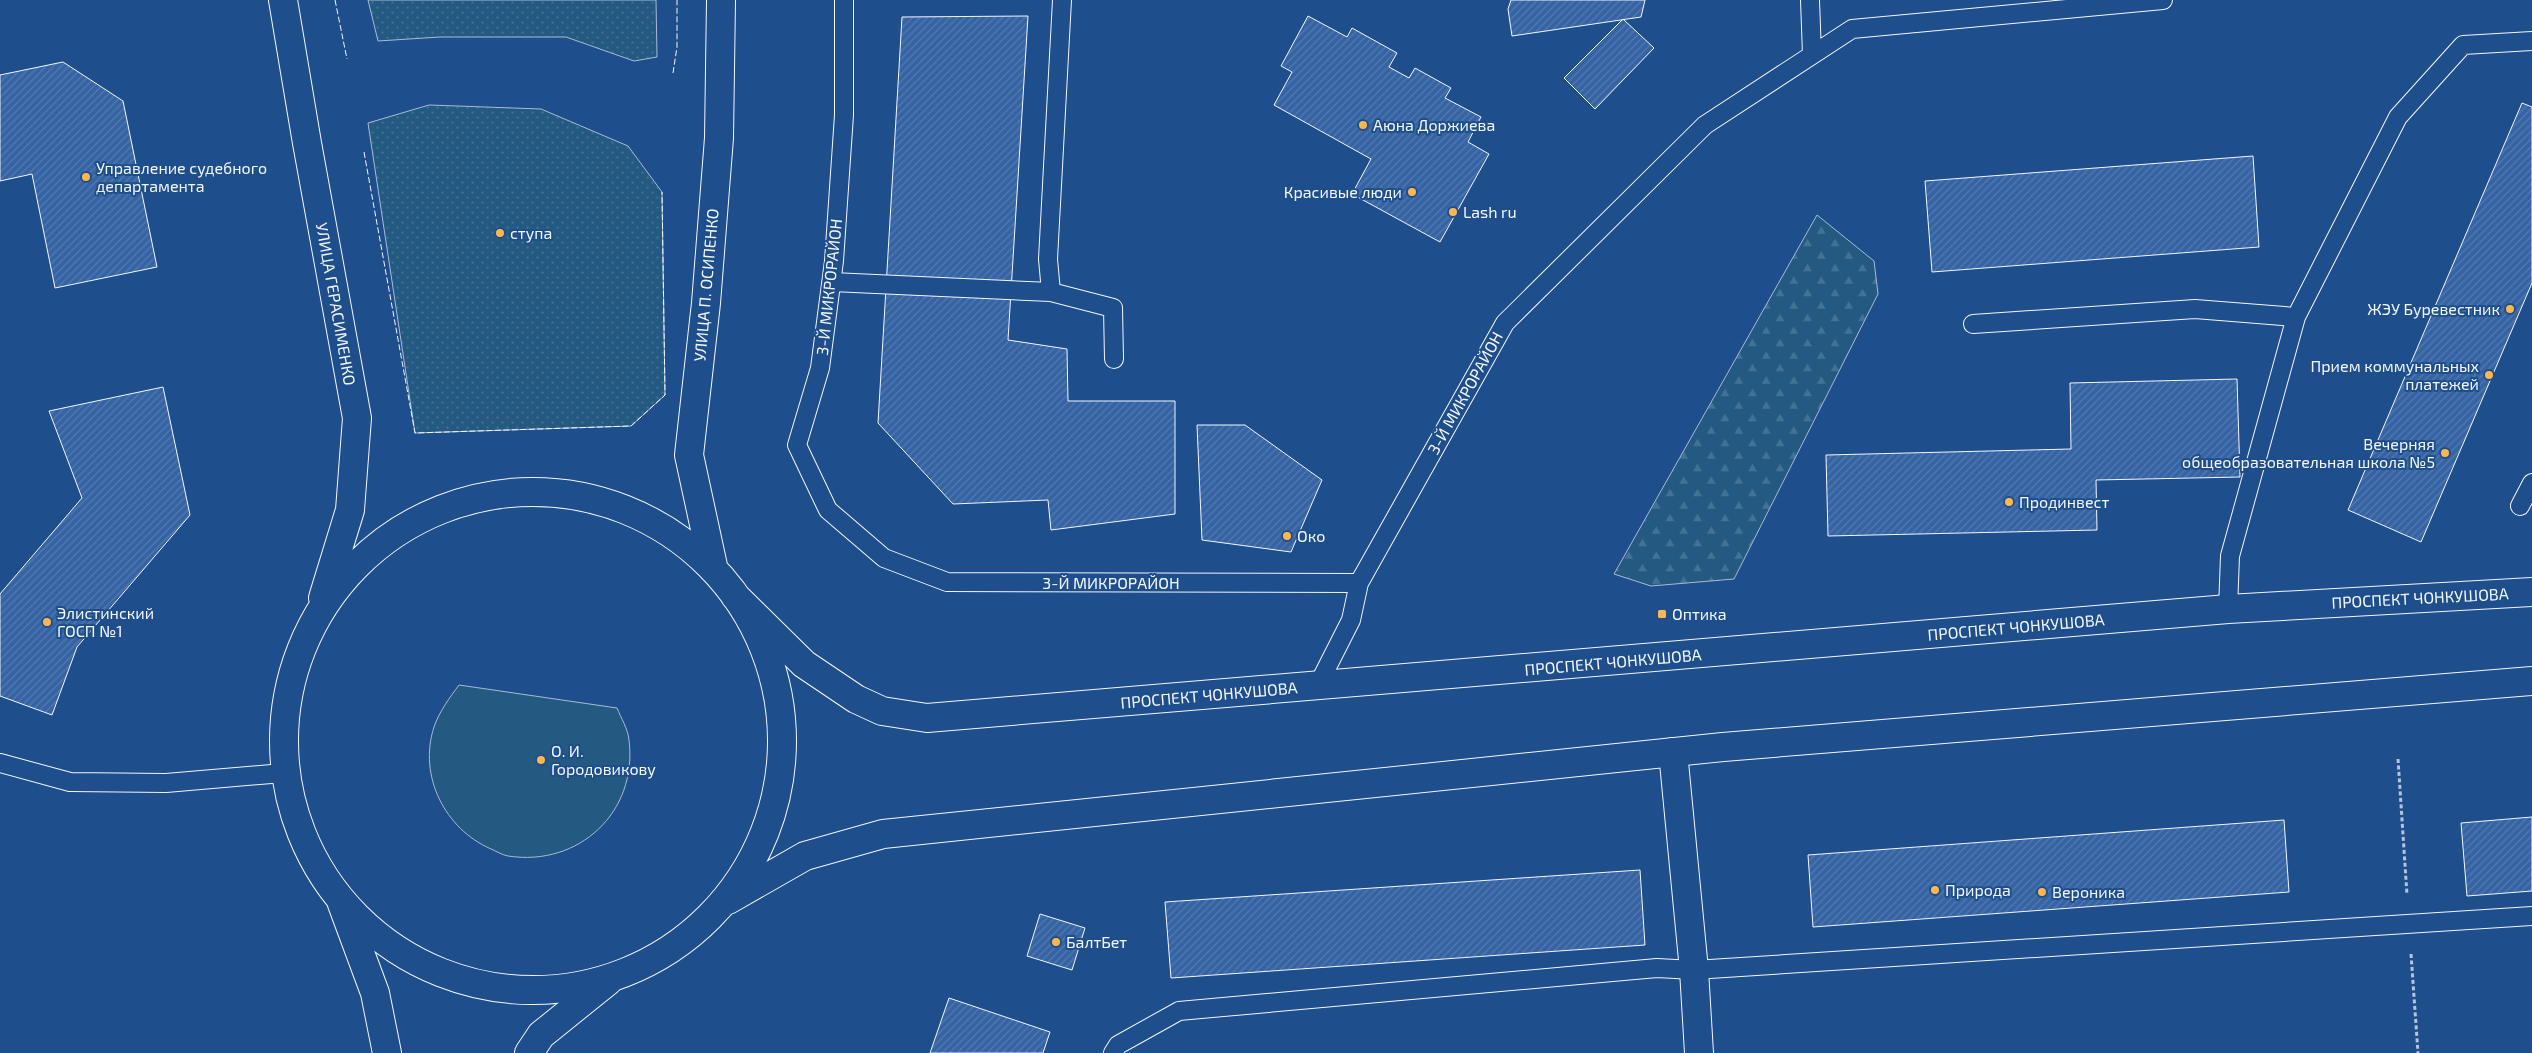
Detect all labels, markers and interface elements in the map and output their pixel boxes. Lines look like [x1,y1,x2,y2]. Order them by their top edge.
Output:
place label: Аюна Доржиева [1373,115,1495,134]
marker: Аюна Доржиева [1357,119,1369,131]
place label: Управление судебного департамента [96,158,267,195]
marker: Управление судебного департамента [80,171,92,183]
place label: Красивые люди [1284,182,1402,201]
marker: Красивые люди [1406,186,1418,198]
place label: Lash ru [1463,202,1517,221]
marker: Lash ru [1447,206,1459,218]
street label: УЛИЦА П. ОСИПЕНКО [689,208,722,362]
street label: 3-Й МИКРОРАЙОН [812,218,845,356]
street label: УЛИЦА ГЕРАСИМЕНКО [313,221,360,387]
place label: ступа [510,223,552,243]
marker: ступа [494,227,506,239]
place label: ЖЭУ Буревестник [2367,299,2500,319]
marker: ЖЭУ Буревестник [2504,303,2516,315]
street label: 3-Й МИКРОРАЙОН [1423,328,1506,457]
place label: Прием коммунальных платежей [2311,356,2479,393]
marker: Прием коммунальных платежей [2483,369,2495,381]
place label: Вечерняя общеобразовательная школа №5 [2182,434,2435,471]
marker: Вечерняя общеобразовательная школа №5 [2439,447,2451,459]
place label: Продинвест [2019,492,2109,511]
marker: Продинвест [2003,496,2015,508]
place label: Око [1297,526,1325,545]
marker: Око [1281,530,1293,542]
street label: 3-Й МИКРОРАЙОН [1042,573,1180,592]
street label: ПРОСПЕКТ ЧОНКУШОВА [2331,583,2509,612]
place label: Элистинский ГОСП №1 [57,603,154,640]
place label: Оптика [1672,604,1727,623]
marker: Оптика [1656,608,1668,620]
street label: ПРОСПЕКТ ЧОНКУШОВА [1927,609,2105,644]
marker: Элистинский ГОСП №1 [41,616,53,628]
street label: ПРОСПЕКТ ЧОНКУШОВА [1524,644,1702,679]
street label: ПРОСПЕКТ ЧОНКУШОВА [1120,677,1298,712]
place label: О. И. Городовикову [551,741,656,779]
marker: О. И. Городовикову [535,754,547,766]
place label: Природа [1945,880,2011,899]
place label: Вероника [2052,882,2125,901]
marker: Природа [1929,884,1941,896]
marker: Вероника [2036,886,2048,898]
place label: БалтБет [1066,932,1127,951]
marker: БалтБет [1050,936,1062,948]

